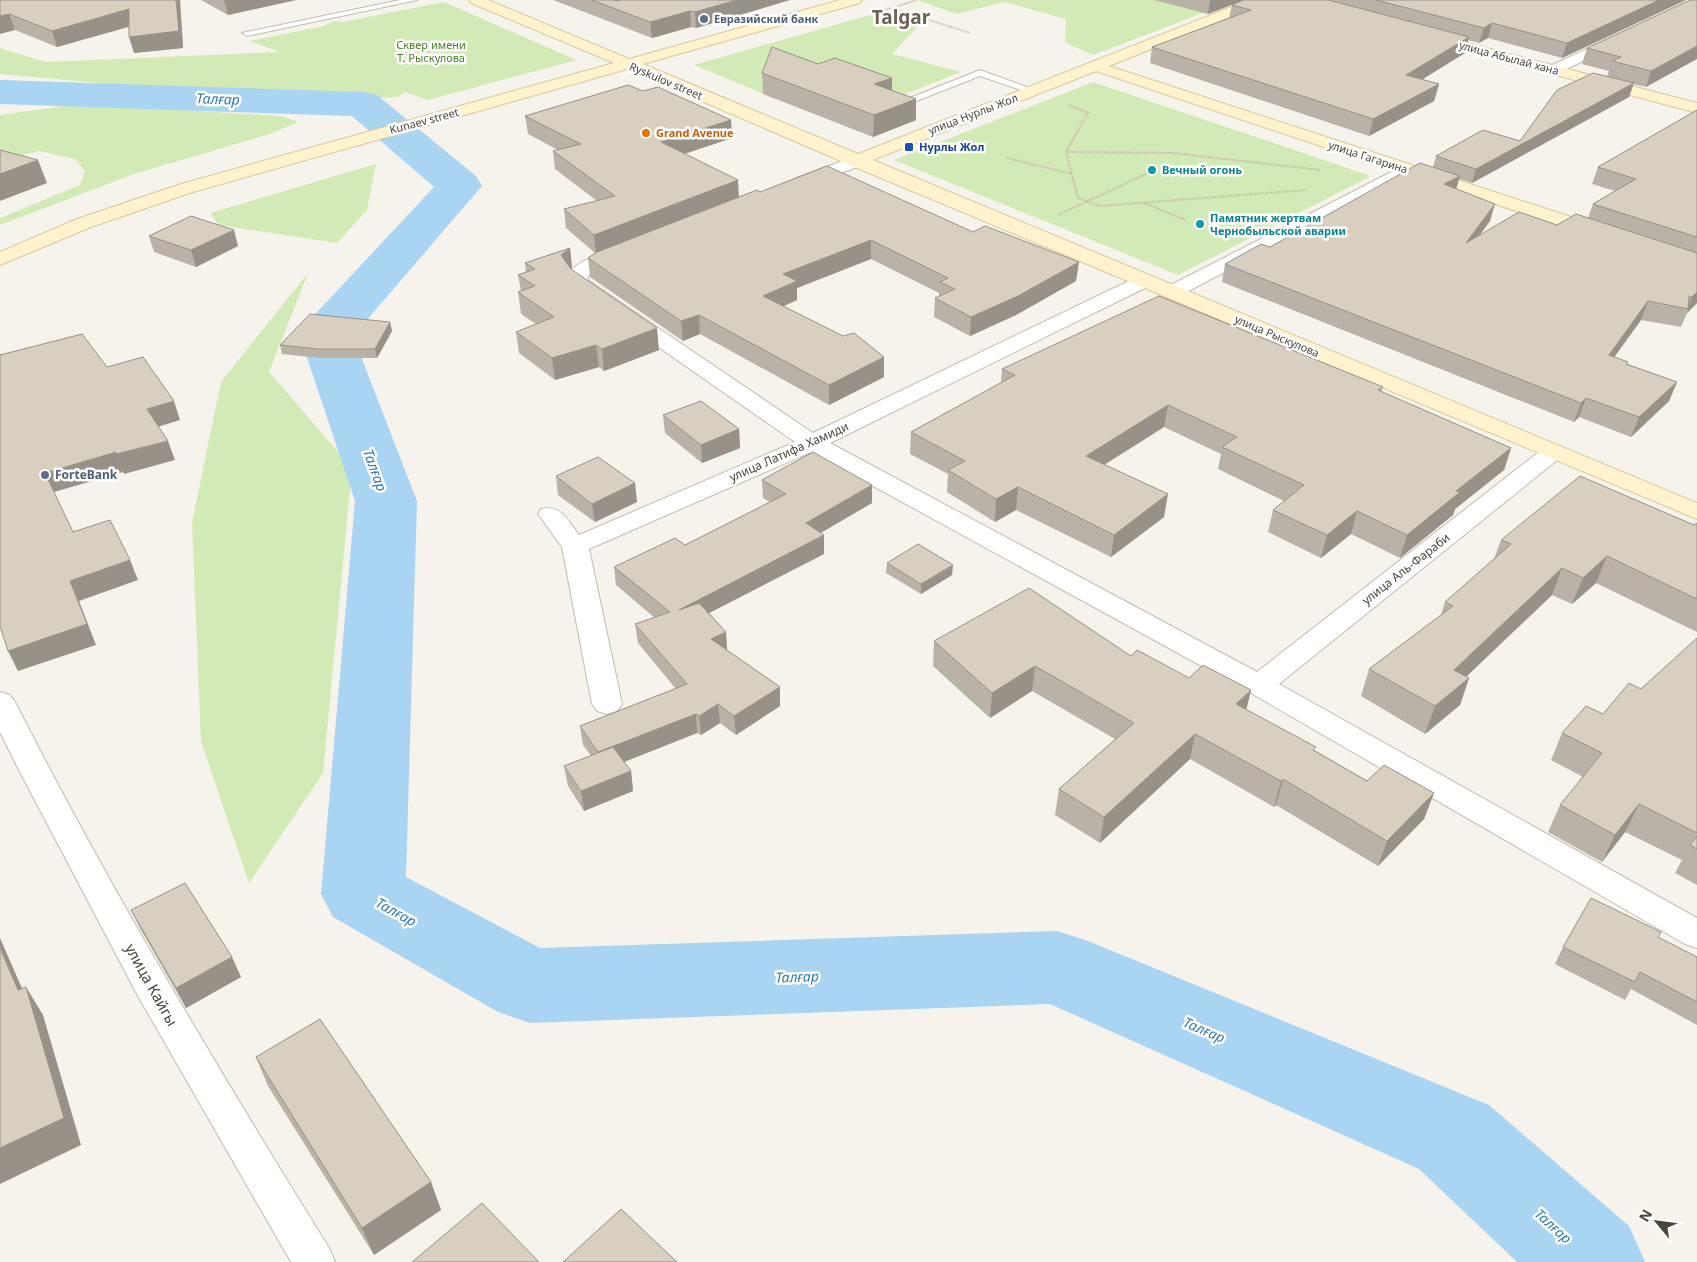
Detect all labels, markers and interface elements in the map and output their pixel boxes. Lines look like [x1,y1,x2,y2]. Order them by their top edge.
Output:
district label: Talgar [872,4,931,30]
place label: Евразийский банк [714,11,819,26]
marker: Евразийский банк [698,13,710,25]
park label: Сквер имени Т. Рыскулова [396,37,466,65]
street label: улица Абылай хана [1458,37,1561,78]
street label: Ryskulov street [627,58,705,103]
water label: Талғар [196,88,240,109]
street label: улица Нурлы Жол [926,90,1020,138]
street label: Kunaev street [388,104,460,137]
place label: Grand Avenue [656,125,734,140]
marker: Grand Avenue [640,127,652,139]
street label: улица Гагарина [1327,137,1410,176]
place label: Нурлы Жол [919,139,984,154]
marker: Нурлы Жол [903,141,915,153]
place label: Вечный огонь [1162,162,1242,177]
marker: Вечный огонь [1146,164,1158,176]
place label: Памятник жертвам Чернобыльской аварии [1210,210,1346,238]
marker: Памятник жертвам Чернобыльской аварии [1194,218,1206,230]
street label: улица Рыскулова [1233,311,1322,360]
street label: улица Латифа Хамиди [727,418,851,485]
water label: Талғар [359,446,392,494]
place label: ForteBank [55,466,118,483]
marker: ForteBank [39,469,51,481]
street label: улица Аль-Фараби [1358,529,1453,608]
water label: Талғар [373,893,420,930]
street label: улица Кайгы [121,940,183,1029]
water label: Талғар [775,966,819,987]
water label: Талғар [1180,1012,1228,1047]
north arrow [1632,1197,1682,1247]
water label: Талғар [1531,1204,1576,1247]
text: N [1634,1206,1656,1225]

